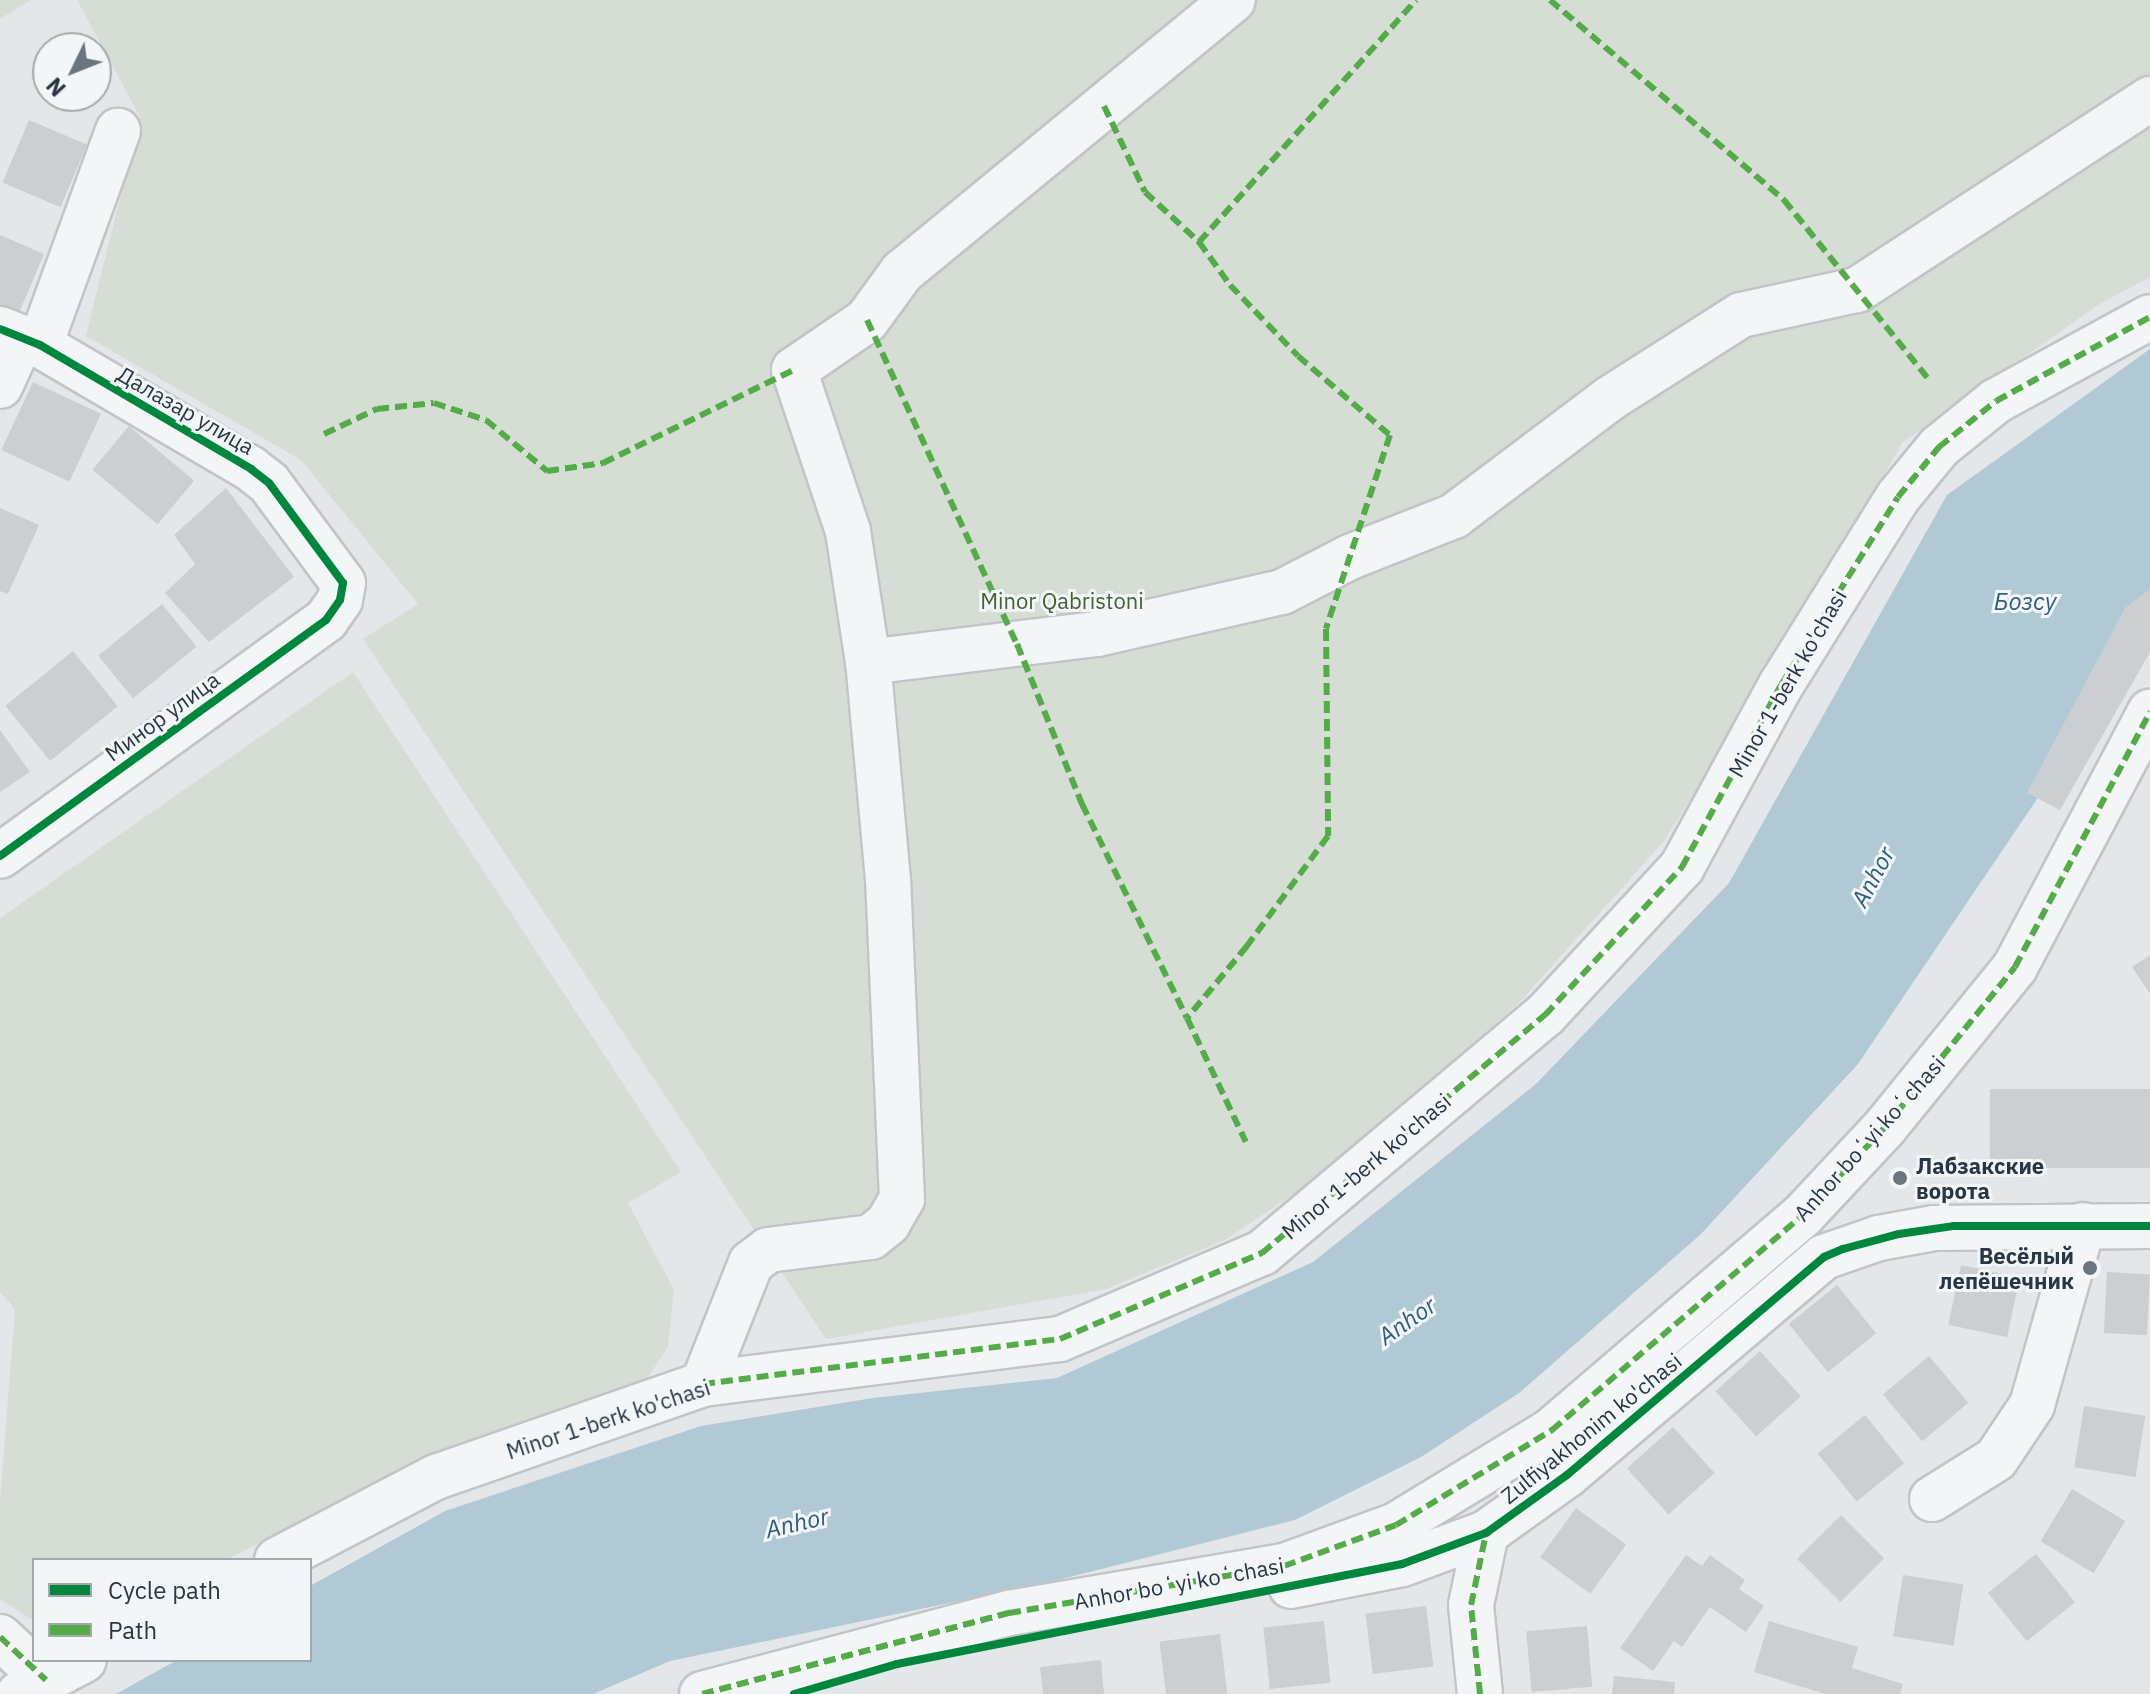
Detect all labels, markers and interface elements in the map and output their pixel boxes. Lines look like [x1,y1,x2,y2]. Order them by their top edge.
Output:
north arrow [32,32,112,112]
text: N [40,72,72,103]
street label: Далазар улица [113,360,259,460]
street label: Minor 1-berk ko'chasi [1722,584,1852,782]
park label: Minor Qabristoni [980,588,1144,614]
water label: Бозсу [1994,588,2056,616]
street label: Минор улица [100,666,224,766]
water label: Anhor [1845,842,1901,912]
street label: Anhor boʻyi koʻchasi [1788,1050,1950,1226]
street label: Minor 1-berk ko'chasi [1276,1088,1456,1244]
place label: Лабзакские ворота [1916,1152,2044,1204]
marker: Лабзакские ворота [1891,1169,1909,1187]
place label: Весёлый лепёшечник [1939,1242,2074,1294]
marker: Весёлый лепёшечник [2081,1259,2099,1277]
water label: Anhor [1373,1291,1441,1351]
street label: Zulfiyakhonim ko'chasi [1496,1347,1686,1509]
street label: Minor 1-berk ko'chasi [503,1374,713,1464]
water label: Anhor [763,1502,831,1544]
street label: Anhor boʻyi koʻchasi [1072,1552,1286,1614]
legend [32,1558,312,1662]
text: Cycle path [108,1574,221,1606]
text: Path [108,1614,157,1646]

